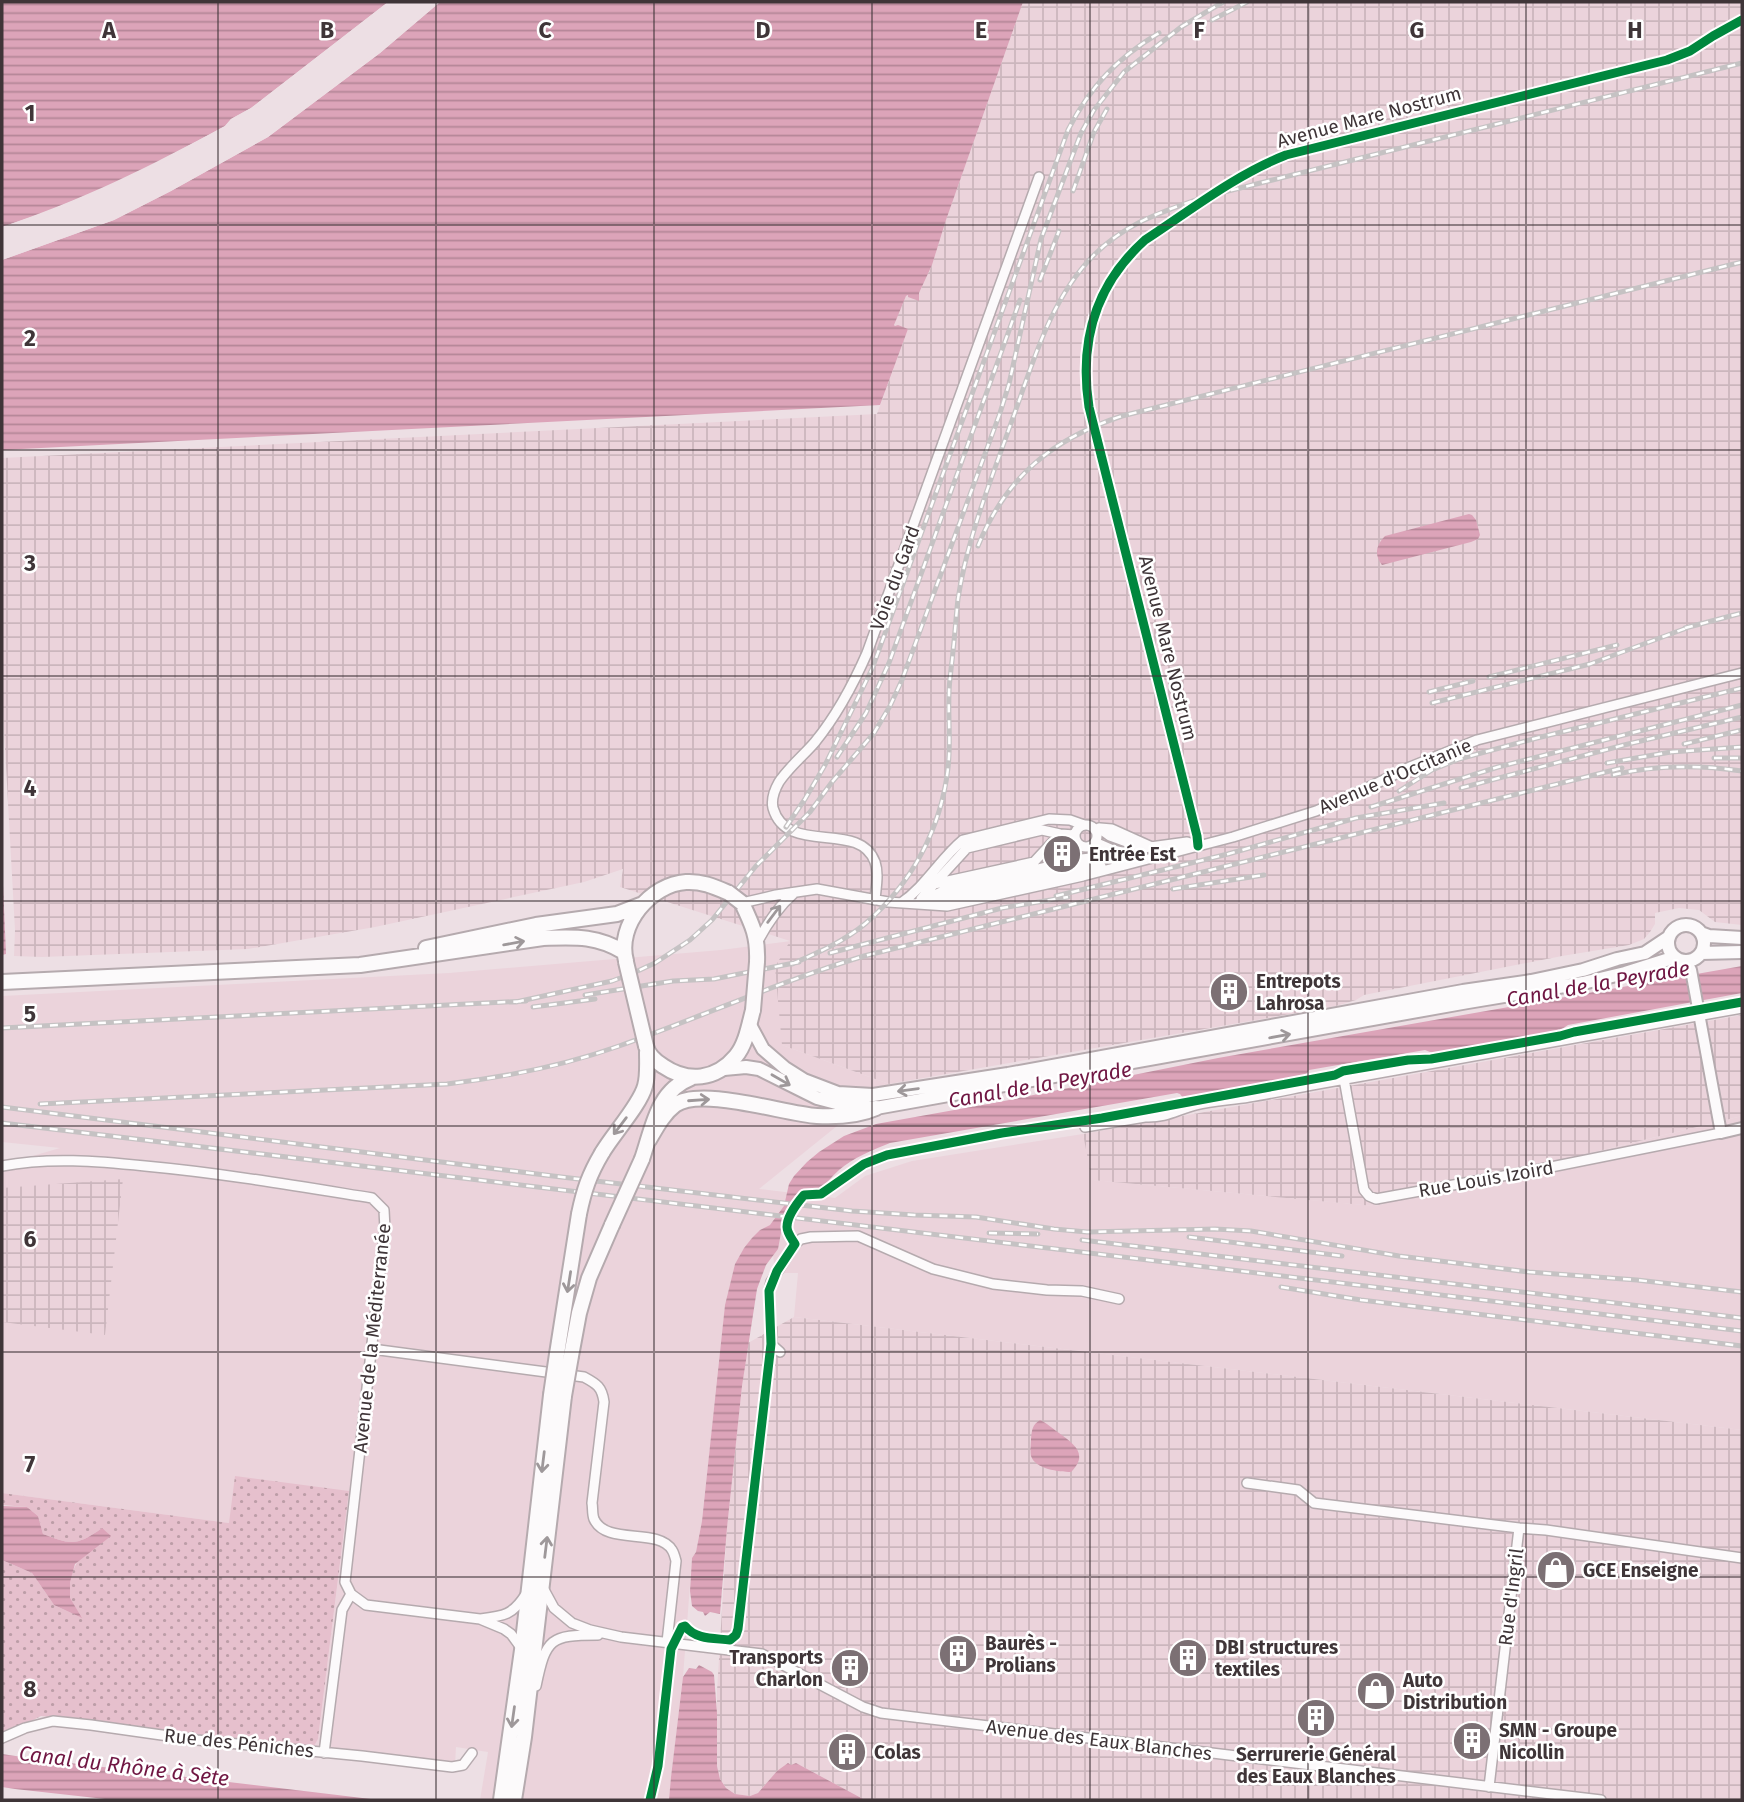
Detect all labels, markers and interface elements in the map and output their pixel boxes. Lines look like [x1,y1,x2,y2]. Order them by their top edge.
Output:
text: A [101,16,116,44]
text: B [320,16,334,44]
text: C [538,16,552,44]
text: D [756,16,771,44]
text: E [975,16,987,44]
text: F [1193,16,1205,44]
text: G [1410,16,1424,44]
text: H [1627,16,1643,44]
street label: Avenue Mare Nostrum [1274,81,1464,153]
text: 1 [25,99,35,127]
text: 2 [24,324,36,352]
street label: Voie du Gard [865,522,925,634]
text: 3 [23,549,36,577]
street label: Avenue Mare Nostrum [1134,553,1202,743]
street label: Avenue d'Occitanie [1315,733,1475,819]
text: 4 [24,774,37,802]
building icon: Entrée Est [1041,833,1083,875]
place label: Entrée Est [1089,843,1177,866]
one-way arrow [766,906,781,924]
one-way arrow [502,936,525,949]
water label: Canal de la Peyrade [1504,955,1692,1013]
place label: Entrepots Lahrosa [1256,970,1341,1015]
building icon: Entrepots Lahrosa [1208,971,1250,1013]
text: 5 [24,1000,36,1028]
one-way arrow [1268,1029,1291,1042]
water label: Canal de la Peyrade [946,1056,1134,1114]
one-way arrow [770,1073,790,1087]
one-way arrow [897,1084,920,1097]
one-way arrow [687,1093,709,1106]
one-way arrow [612,1116,627,1135]
street label: Rue Louis Izoird [1417,1156,1555,1202]
street label: Avenue de la Méditerranée [349,1222,395,1454]
text: 6 [24,1225,37,1253]
one-way arrow [562,1270,575,1293]
text: 7 [25,1450,36,1478]
one-way arrow [537,1451,550,1473]
one-way arrow [540,1537,553,1559]
street label: Rue d'Ingril [1494,1546,1528,1647]
shop icon: GCE Enseigne [1535,1549,1577,1591]
place label: GCE Enseigne [1583,1559,1698,1582]
place label: Baurès - Prolians [985,1632,1057,1677]
building icon: Baurès - Prolians [937,1633,979,1675]
place label: DBI structures textiles [1215,1636,1338,1681]
building icon: DBI structures textiles [1167,1637,1209,1679]
place label: Transports Charlon [729,1646,823,1691]
building icon: Transports Charlon [829,1647,871,1689]
place label: Auto Distribution [1402,1669,1507,1714]
shop icon: Auto Distribution [1355,1670,1397,1712]
text: 8 [23,1675,37,1703]
building icon: Serrurerie Général des Eaux Blanches [1295,1697,1337,1739]
one-way arrow [506,1705,519,1728]
street label: Avenue des Eaux Blanches [985,1715,1213,1765]
place label: SMN - Groupe Nicollin [1499,1719,1617,1764]
building icon: SMN - Groupe Nicollin [1451,1720,1493,1762]
street label: Rue des Péniches [163,1724,315,1762]
building icon: Colas [826,1731,868,1773]
water label: Canal du Rhône à Sète [17,1740,231,1792]
place label: Colas [874,1741,921,1764]
place label: Serrurerie Général des Eaux Blanches [1236,1743,1396,1788]

